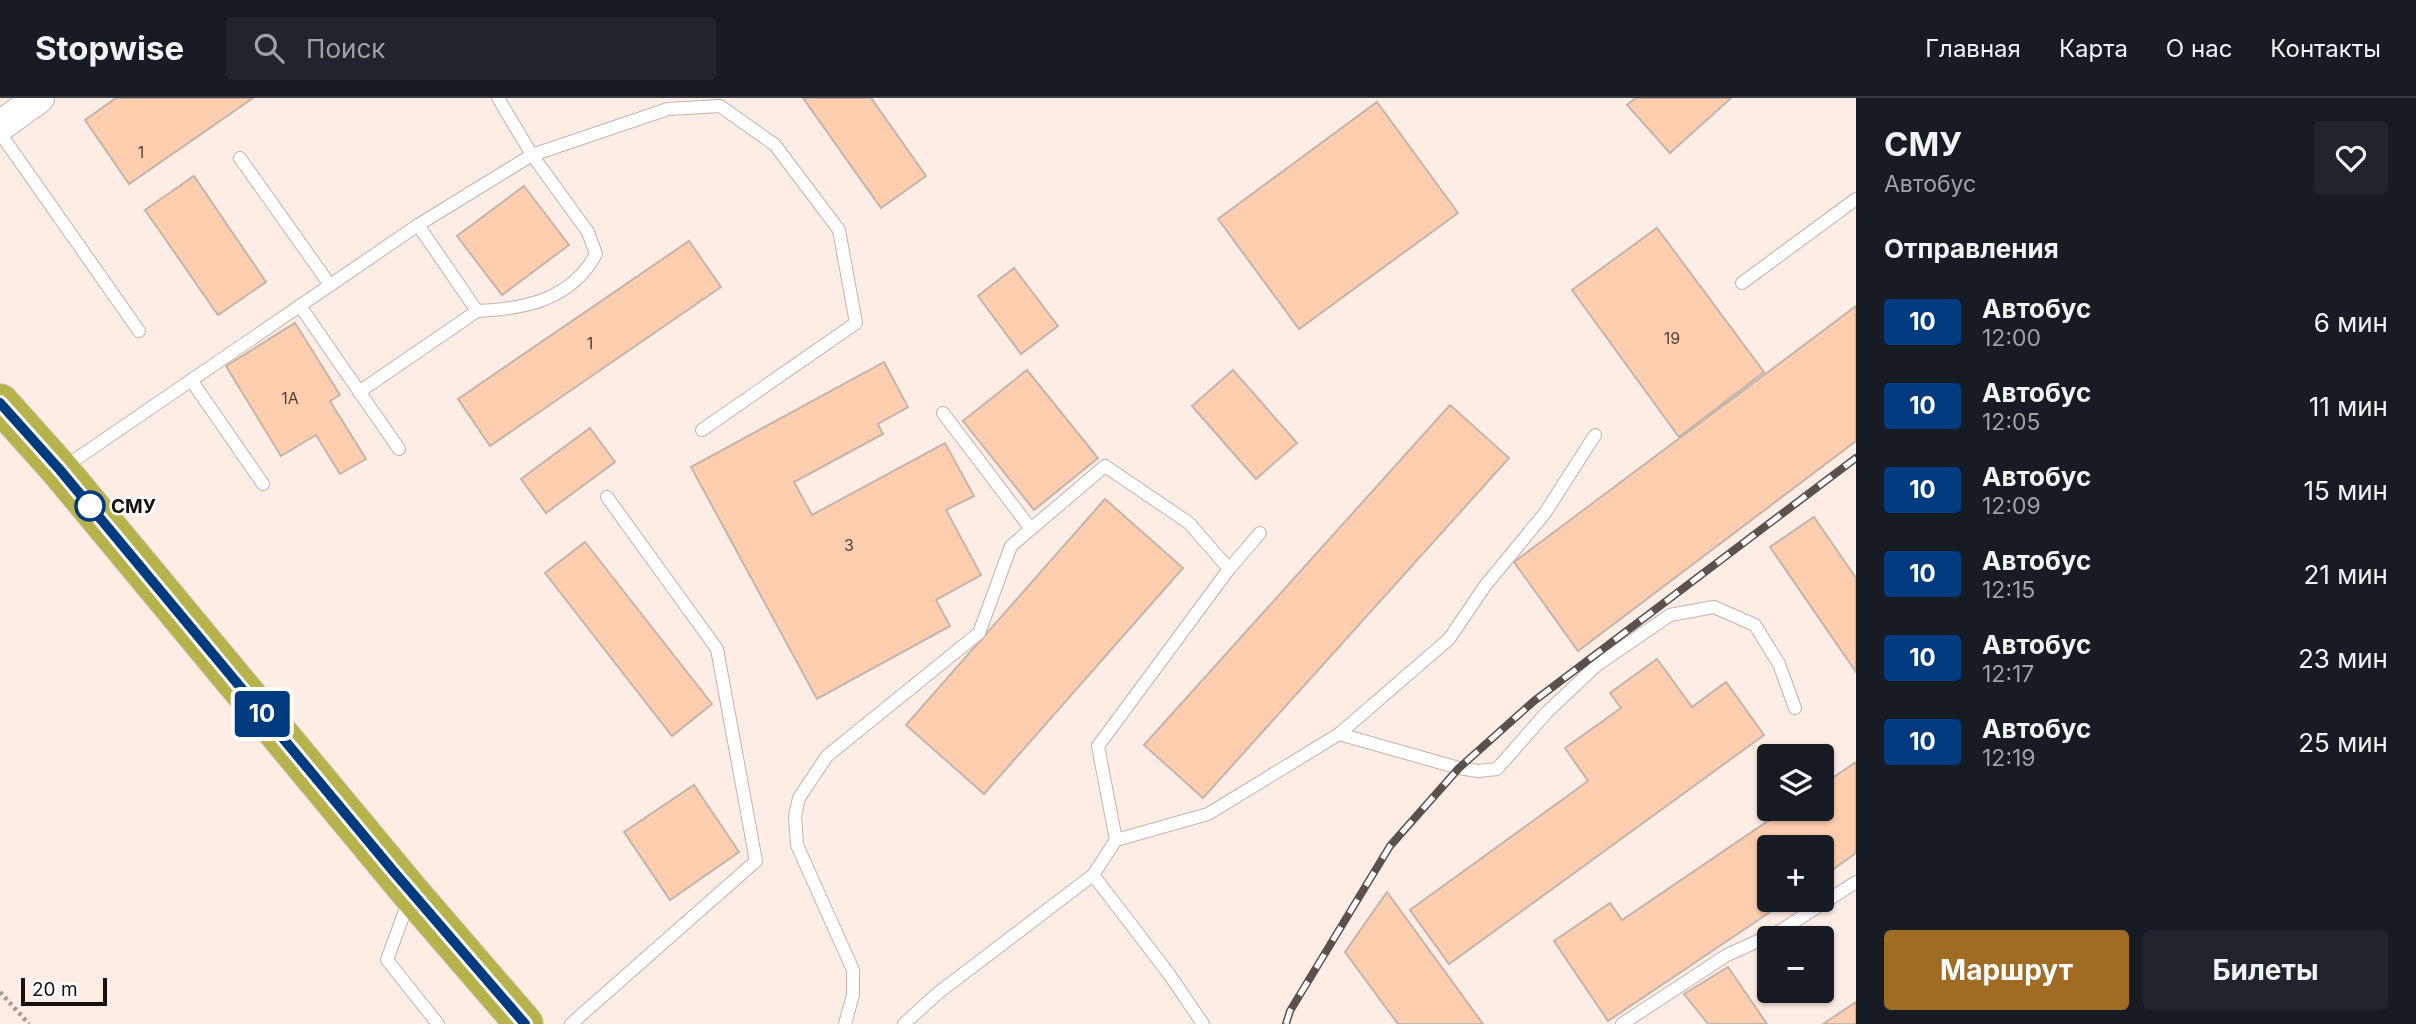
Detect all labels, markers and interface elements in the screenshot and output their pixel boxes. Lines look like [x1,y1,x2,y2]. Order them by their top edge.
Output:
search box [226,17,716,80]
text: Stopwise [35,28,184,68]
icon: search [250,29,288,67]
text: Поиск [306,33,385,64]
text: Главная [1925,34,2021,63]
text: Карта [2059,34,2128,63]
text: О нас [2166,34,2232,63]
text: Контакты [2270,34,2381,63]
button: heart [2314,121,2388,195]
text: СМУ [1884,124,1962,164]
house number: 1 [138,142,144,162]
text: Автобус [1884,170,1976,198]
text: Отправления [1884,233,2059,264]
text: Автобус [1982,293,2091,324]
text: 10 [1909,307,1936,336]
text: 6 мин [2314,307,2388,338]
text: 12:00 [1982,324,2041,352]
house number: 19 [1664,328,1680,348]
house number: 1 [587,333,593,353]
text: Автобус [1982,377,2091,408]
house number: 1А [281,388,299,408]
text: 10 [1909,391,1936,420]
text: 11 мин [2309,391,2388,422]
text: 12:05 [1982,408,2041,436]
text: Автобус [1982,461,2091,492]
text: 10 [1909,475,1936,504]
text: 15 мин [2304,475,2388,506]
marker: СМУ [75,491,105,521]
text: 12:09 [1982,492,2041,520]
place label: СМУ [111,495,156,518]
house number: 3 [844,535,854,555]
text: Автобус [1982,545,2091,576]
text: 10 [1909,559,1936,588]
text: 21 мин [2303,559,2388,590]
text: 12:15 [1982,576,2035,604]
text: Автобус [1982,629,2091,660]
text: 10 [1909,643,1936,672]
text: 23 мин [2298,643,2388,674]
text: 12:17 [1982,660,2034,688]
line badge: 10 [230,691,294,737]
text: 10 [249,699,275,728]
text: Автобус [1982,713,2091,744]
text: 10 [1909,727,1936,756]
text: 25 мин [2298,727,2388,758]
map controls [1757,744,1834,1003]
button: layers [1757,744,1834,821]
text: 12:19 [1982,744,2036,772]
button: + [1757,835,1834,912]
button: − [1757,926,1834,1003]
button: Маршрут [1884,930,2129,1010]
button: Билеты [2143,930,2388,1010]
scale bar [21,975,107,1007]
text: 20 m [32,978,78,1001]

